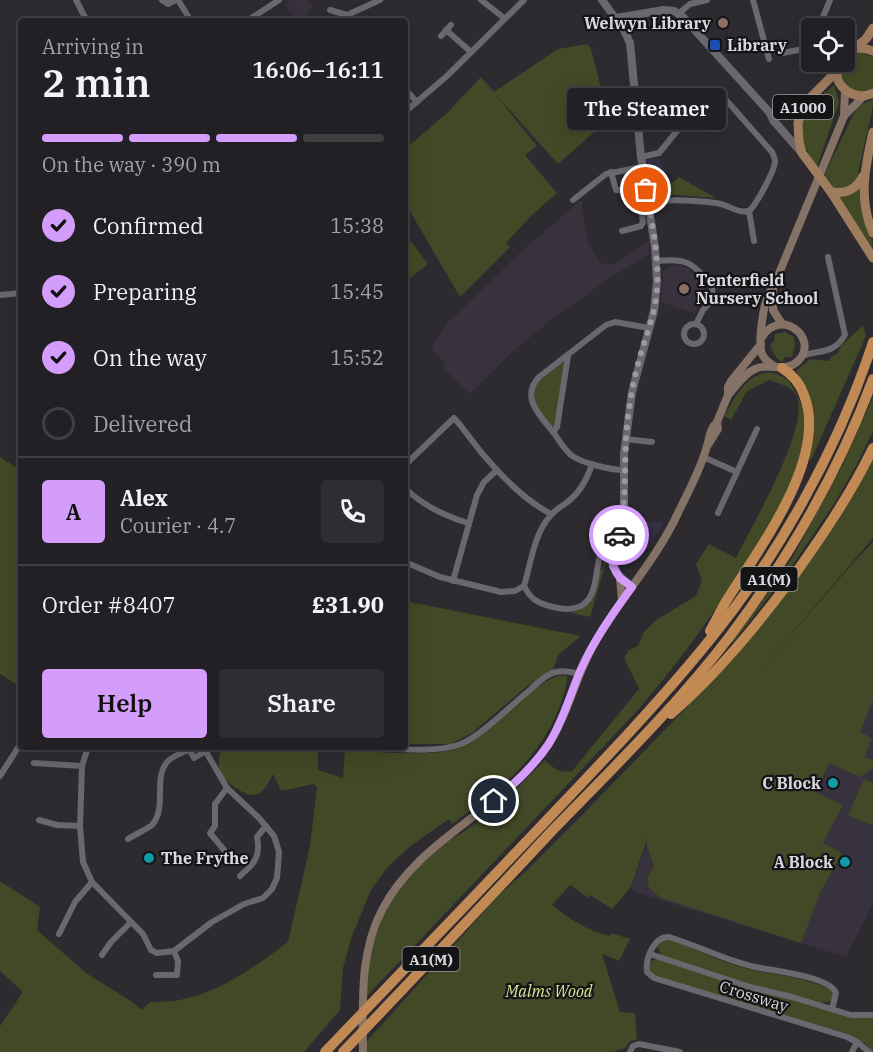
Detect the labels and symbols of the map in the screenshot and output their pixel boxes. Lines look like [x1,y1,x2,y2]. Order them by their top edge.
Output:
place label: Welwyn Library [584,13,712,33]
marker: Welwyn Library [716,16,730,30]
place label: Library [727,35,788,55]
marker: Library [708,38,722,52]
callout: The Steamer [566,88,726,130]
road number: A1000 [773,95,833,119]
pin [620,164,671,215]
place label: Tenterfield Nursery School [696,270,818,308]
marker: Tenterfield Nursery School [677,282,691,296]
courier [589,505,649,565]
road number: A1(M) [740,567,798,591]
place label: C Block [762,773,821,793]
pin [468,775,519,826]
marker: C Block [826,776,840,790]
place label: The Frythe [161,848,248,868]
marker: The Frythe [142,851,156,865]
place label: A Block [774,852,833,872]
marker: A Block [838,855,852,869]
road number: A1(M) [402,947,460,971]
street label: Crossway [717,976,791,1016]
park label: Malms Wood [504,981,593,1001]

